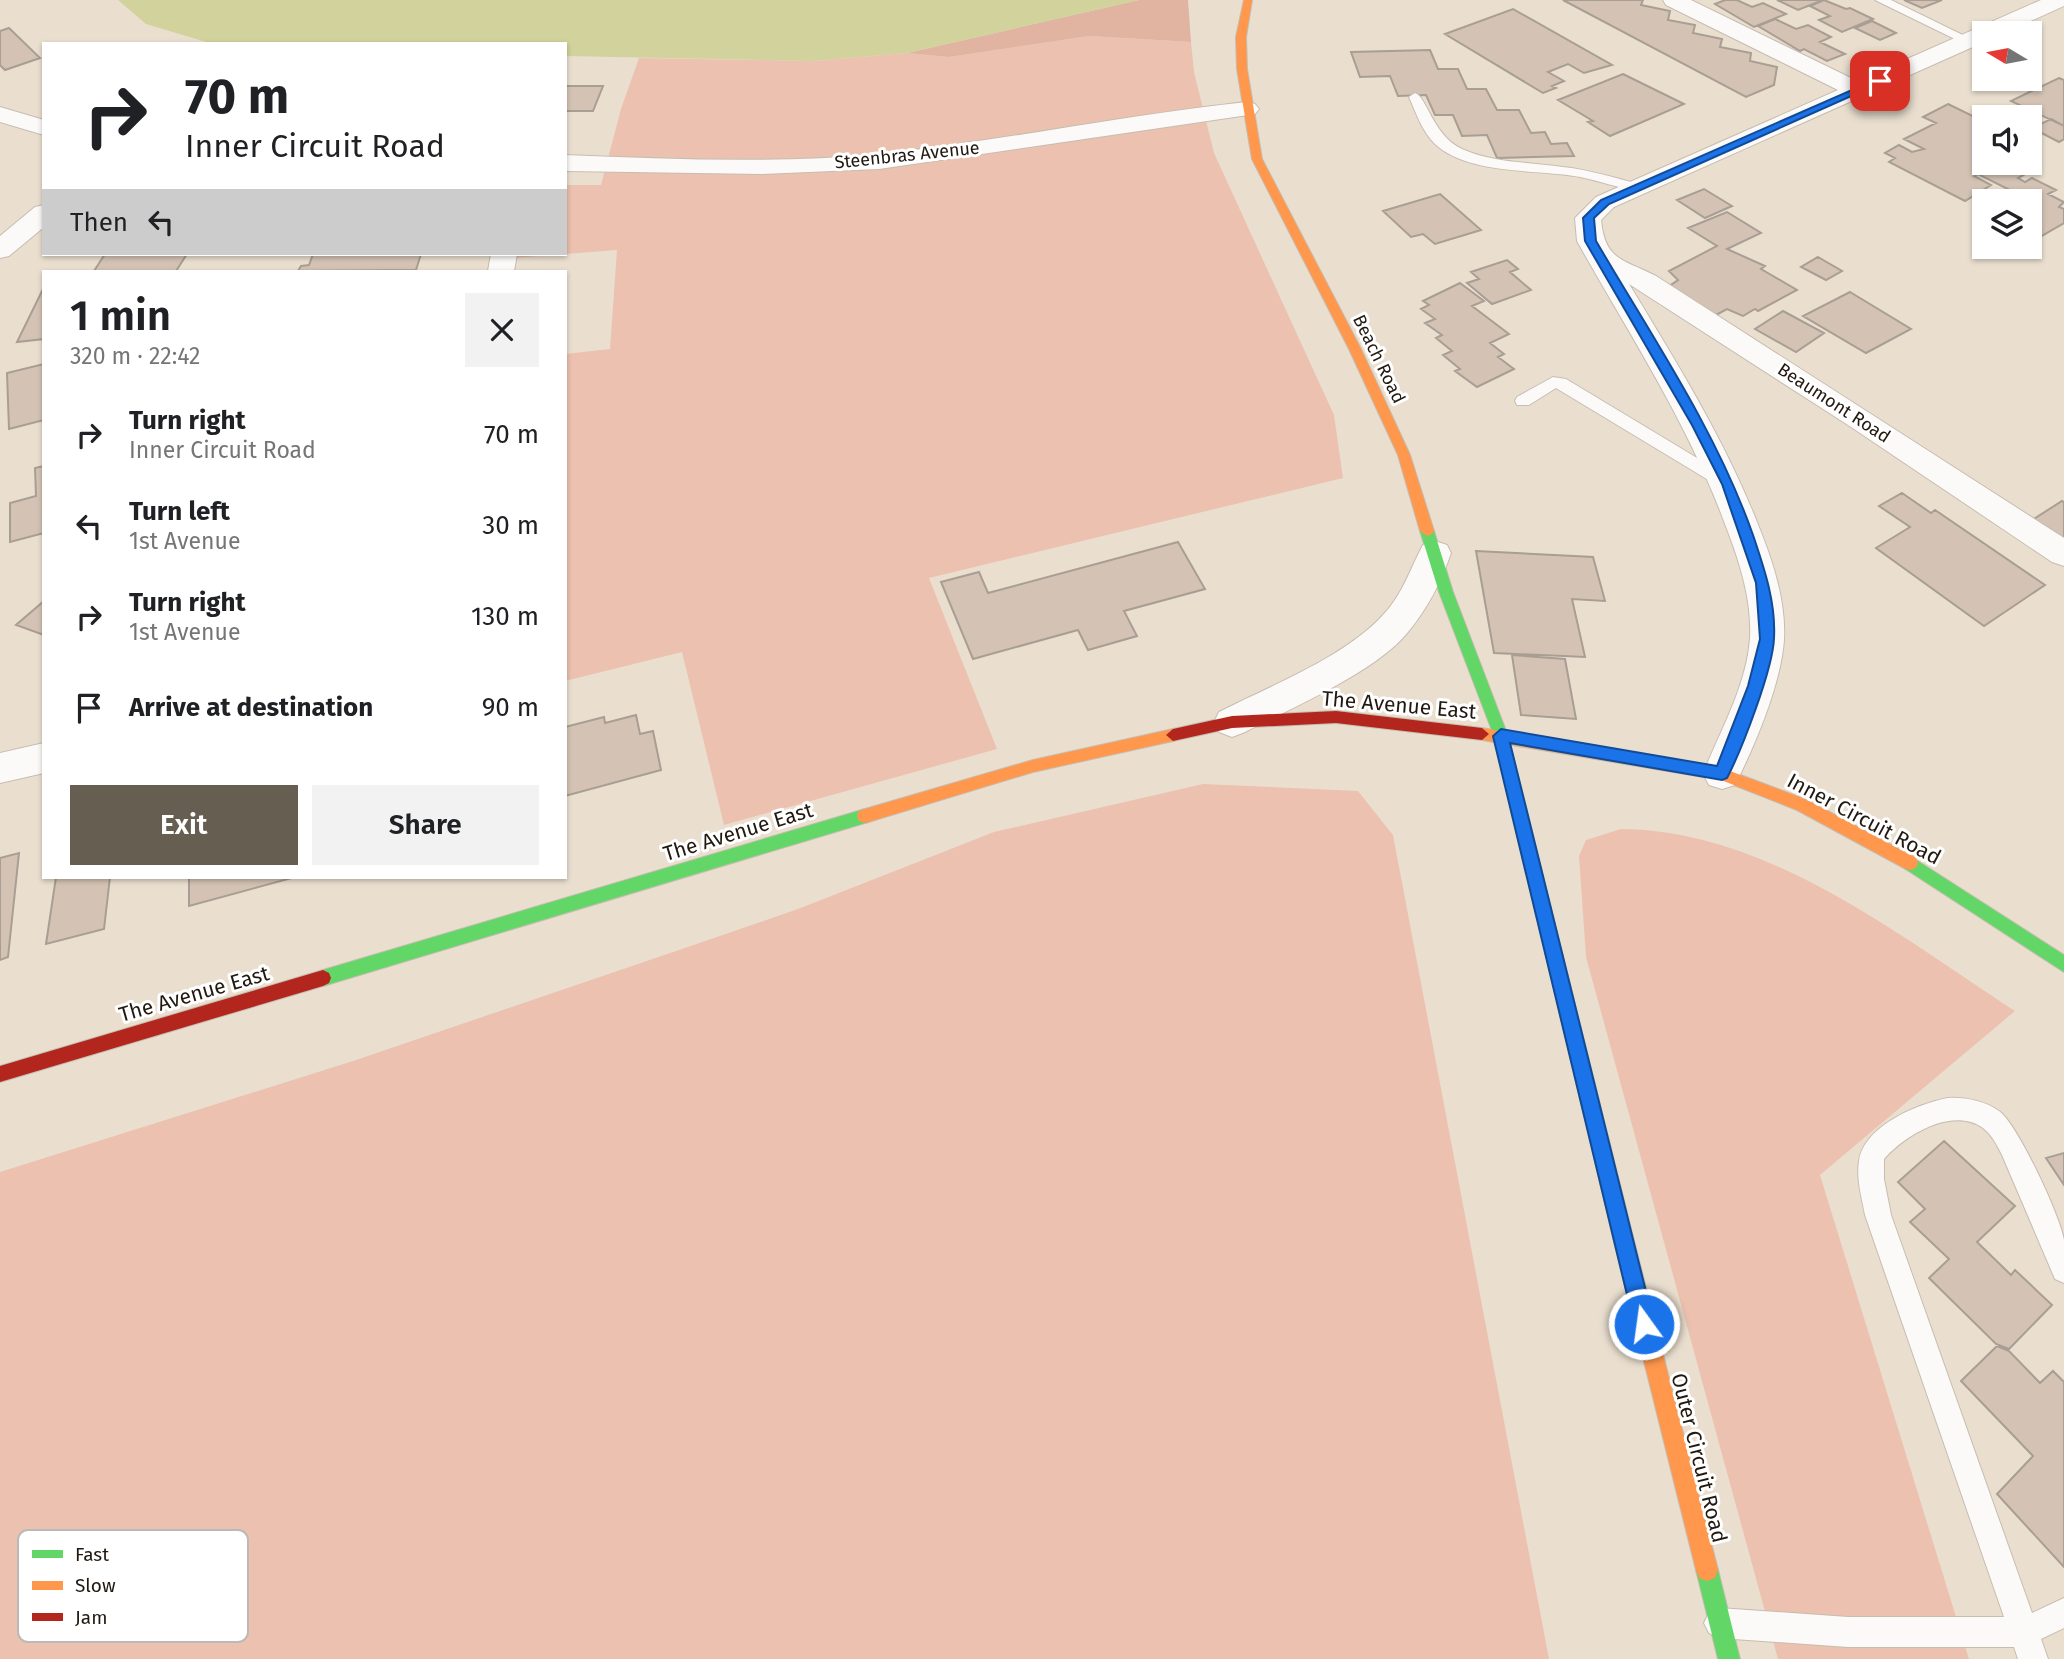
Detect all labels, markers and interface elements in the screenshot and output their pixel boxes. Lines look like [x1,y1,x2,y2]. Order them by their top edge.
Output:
north arrow [1972,21,2042,91]
map controls [1972,21,2042,259]
pin [1850,51,1910,111]
icon: arrive [1861,62,1899,100]
text: 70 m [185,67,289,126]
icon: right [70,70,161,161]
button: sound [1972,105,2042,175]
text: Inner Circuit Road [185,127,445,165]
street label: Steenbras Avenue [833,136,981,174]
button: layers [1972,189,2042,259]
icon: left [142,203,180,241]
text: Then [70,207,128,238]
text: 1 min [70,291,171,341]
button: close [465,293,539,367]
street label: Beach Road [1348,311,1410,407]
text: 320 m · 22:42 [70,342,200,370]
street label: Beaumont Road [1773,358,1895,448]
text: Turn right [129,405,246,436]
icon: right [70,416,108,454]
text: 70 m [484,419,539,450]
text: Inner Circuit Road [129,436,316,464]
text: Turn left [129,496,230,527]
icon: left [70,507,108,545]
text: 30 m [482,510,539,541]
text: 1st Avenue [129,527,240,555]
text: Turn right [129,587,246,618]
icon: right [70,598,108,636]
text: 130 m [471,601,539,632]
text: 1st Avenue [129,618,240,646]
street label: The Avenue East [1321,685,1478,725]
icon: arrive [70,689,108,727]
text: Arrive at destination [129,692,373,723]
text: 90 m [482,692,539,723]
street label: Inner Circuit Road [1783,767,1945,871]
button: Exit [70,785,298,865]
button: Share [312,785,539,865]
street label: The Avenue East [660,797,816,867]
street label: The Avenue East [116,960,272,1028]
position arrow [1607,1287,1681,1361]
street label: Outer Circuit Road [1665,1371,1733,1545]
legend [18,1530,248,1642]
text: Fast [75,1543,109,1566]
text: Slow [75,1574,116,1597]
text: Jam [75,1606,107,1629]

